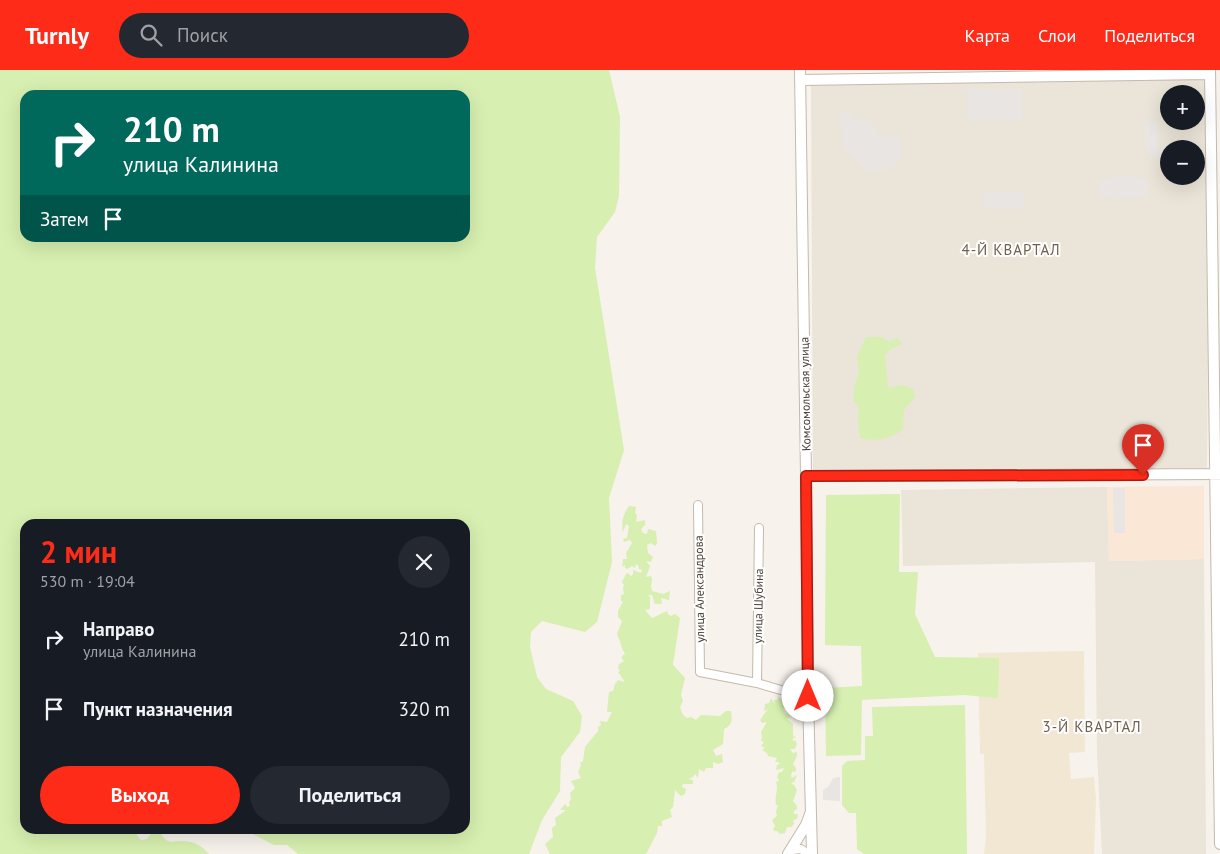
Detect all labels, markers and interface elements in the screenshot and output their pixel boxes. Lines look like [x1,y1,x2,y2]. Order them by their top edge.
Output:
search box [119,13,469,58]
text: Turnly [25,20,89,51]
icon: search [137,21,165,49]
text: Поиск [177,23,228,47]
text: Карта [965,24,1010,47]
text: Слои [1038,24,1076,47]
text: Поделиться [1104,24,1195,47]
map controls [1160,85,1205,185]
button: + [1160,85,1205,130]
text: 210 m [123,106,220,152]
icon: right [40,110,105,175]
button: − [1160,140,1205,185]
text: улица Калинина [123,150,279,178]
icon: arrive [99,205,127,233]
text: Затем [40,207,89,231]
district label: 4-Й КВАРТАЛ [962,240,1061,259]
street label: Комсомольская улица [797,337,813,451]
pin [1122,424,1164,475]
icon: arrive [1129,431,1157,459]
text: 2 мин [40,532,117,571]
street label: улица Александрова [691,535,707,643]
button: close [398,536,450,588]
street label: улица Шубина [750,568,766,644]
text: 530 m · 19:04 [40,571,135,591]
text: Направо [83,617,154,641]
icon: right [40,625,68,653]
text: 210 m [398,627,450,651]
text: улица Калинина [83,641,196,661]
position arrow [781,669,833,721]
icon: arrive [40,695,68,723]
text: Пункт назначения [83,697,233,721]
text: 320 m [398,697,450,721]
district label: 3-Й КВАРТАЛ [1043,717,1142,736]
button: Выход [40,766,240,824]
button: Поделиться [250,766,450,824]

